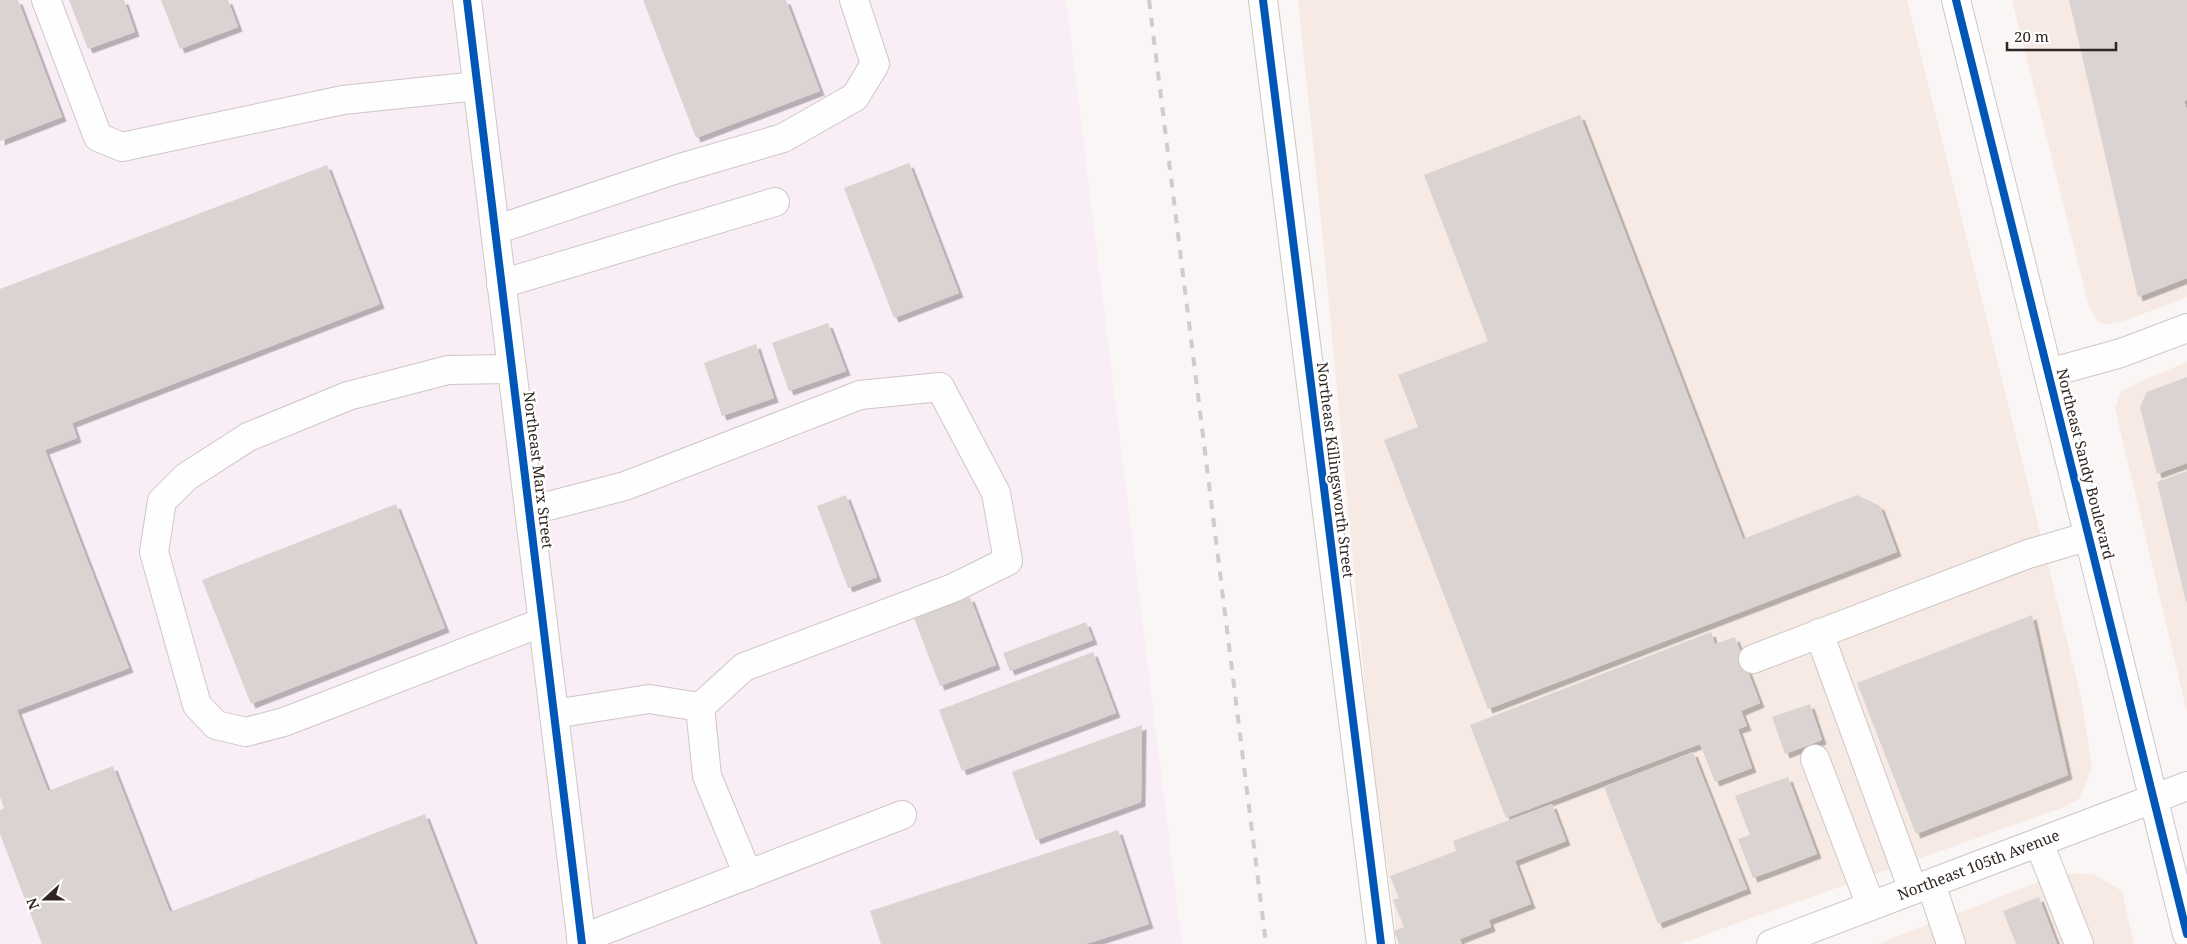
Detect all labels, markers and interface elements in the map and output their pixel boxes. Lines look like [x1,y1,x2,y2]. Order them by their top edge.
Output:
scale bar [2007,20,2116,52]
text: 20 m [2014,26,2049,46]
street label: Northeast Killingsworth Street [1313,361,1359,579]
street label: Northeast Sandy Boulevard [2053,366,2119,561]
street label: Northeast Marx Street [519,390,559,550]
street label: Northeast 105th Avenue [1894,824,2062,904]
north arrow [20,874,70,924]
text: N [22,895,43,912]

